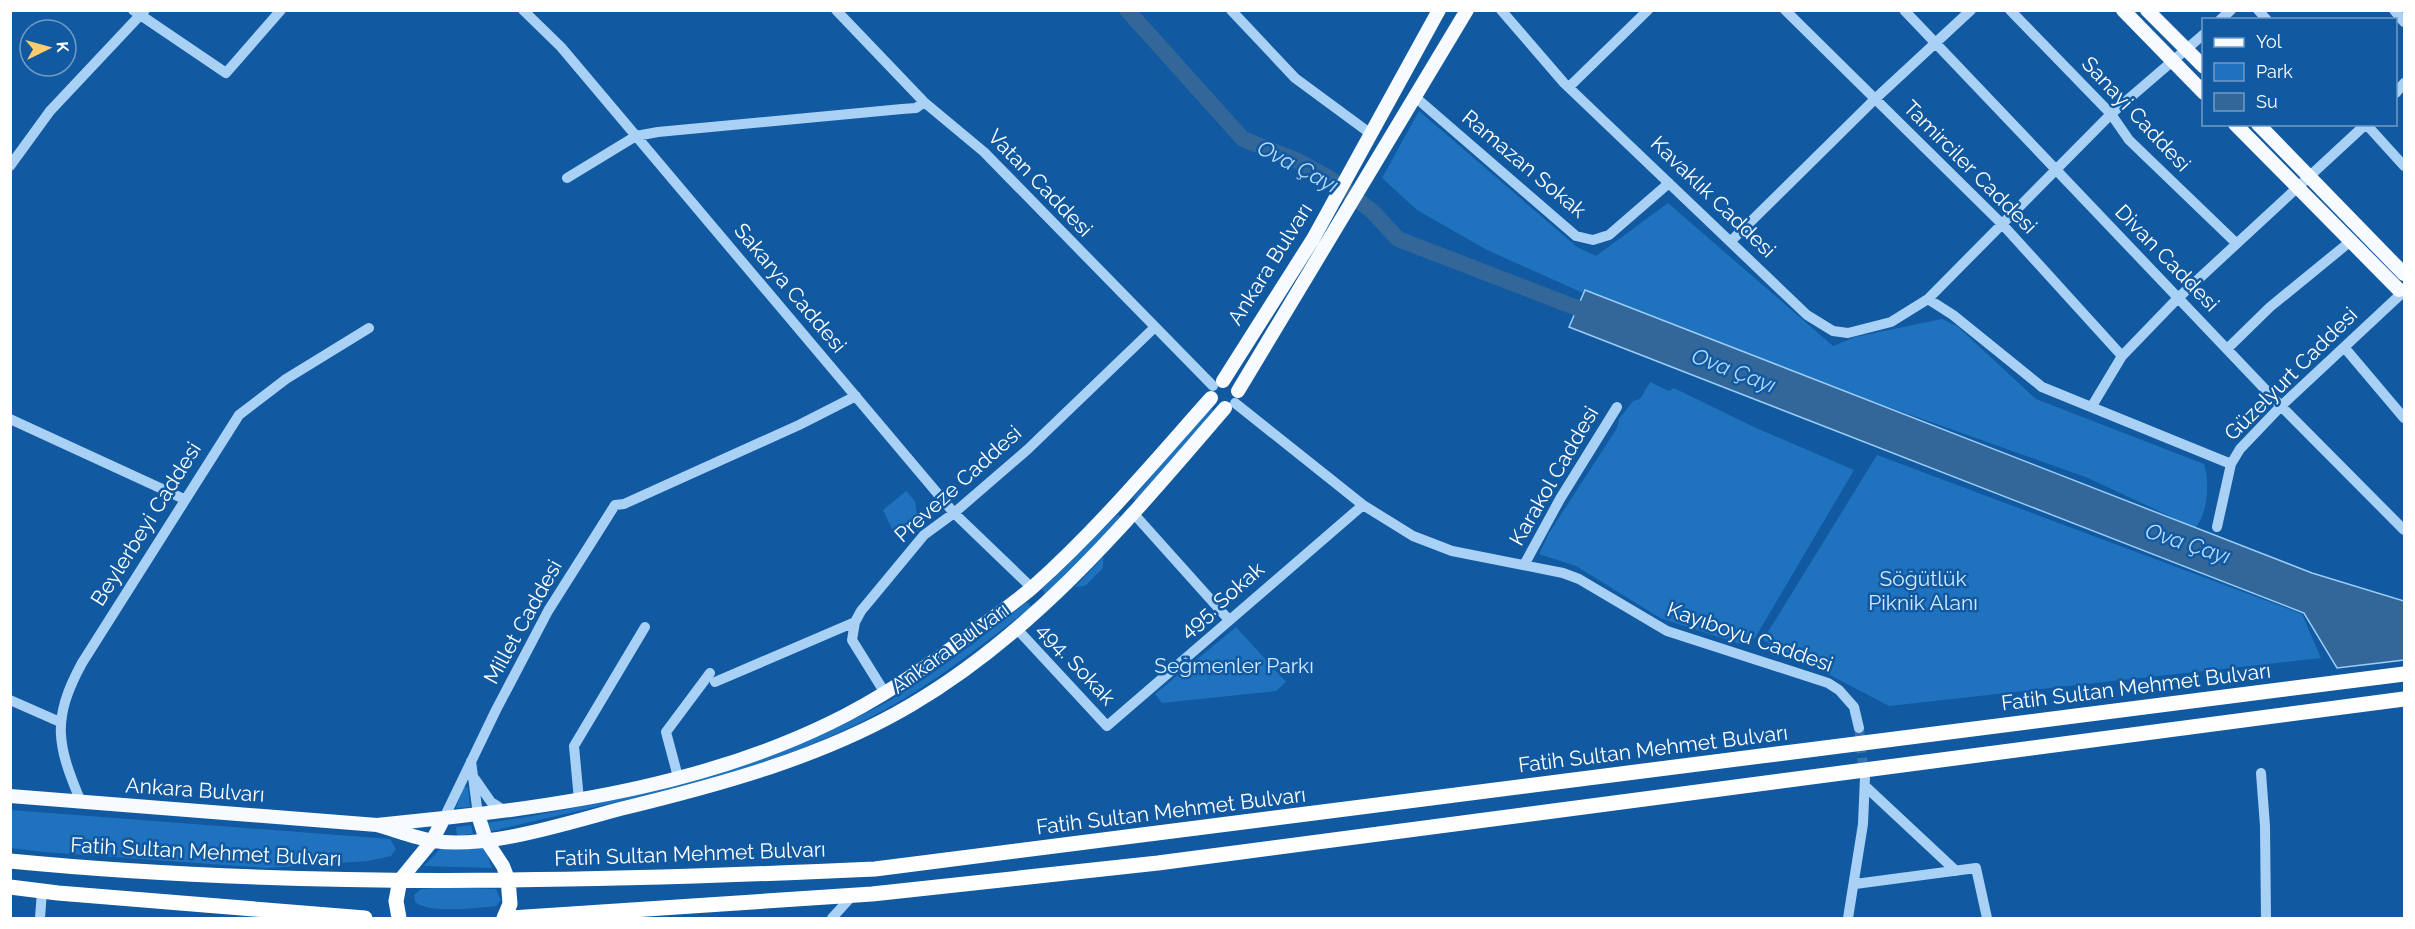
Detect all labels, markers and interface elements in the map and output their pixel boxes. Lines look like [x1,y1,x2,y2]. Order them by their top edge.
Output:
north arrow [18,18,78,78]
legend [2202,18,2397,126]
text: Yol [2256,31,2282,52]
text: K [53,41,72,53]
street label: Sanayi Caddesi [2077,51,2196,176]
text: Park [2256,61,2293,82]
text: Su [2256,91,2278,112]
street label: Tamirciler Caddesi [1898,95,2042,239]
street label: Ramazan Sokak [1457,105,1591,223]
street label: Vatan Caddesi [983,124,1098,242]
street label: Kavaklık Caddesi [1646,131,1781,263]
water label: Ova Çayı [1253,134,1343,198]
street label: Ankara Bulvarı [1222,198,1317,329]
street label: Divan Caddesi [2110,199,2224,316]
street label: Sakarya Caddesi [729,218,852,357]
street label: Güzelyurt Caddesi [2219,302,2362,445]
water label: Ova Çayı [1688,342,1780,398]
street label: Karakol Caddesi [1504,402,1603,550]
street label: Preveze Caddesi [889,420,1026,547]
street label: Beylerbeyi Caddesi [85,437,206,610]
water label: Ova Çayı [2142,517,2234,569]
street label: Millet Caddesi [478,555,567,688]
street label: 495. Sokak [1174,556,1269,643]
park label: Söğütlük Piknik Alanı [1868,566,1978,615]
street label: Kayıboyu Caddesi [1664,596,1836,677]
street label: Ankara Bulvarı [886,597,1013,699]
street label: 494. Sokak [1032,617,1121,710]
park label: Seğmenler Parkı [1154,653,1314,678]
street label: Fatih Sultan Mehmet Bulvarı [2000,658,2272,715]
street label: Fatih Sultan Mehmet Bulvarı [1517,720,1789,777]
street label: Ankara Bulvarı [125,772,265,807]
street label: Fatih Sultan Mehmet Bulvarı [1035,782,1307,839]
street label: Fatih Sultan Mehmet Bulvarı [70,832,342,871]
street label: Fatih Sultan Mehmet Bulvarı [554,836,826,871]

